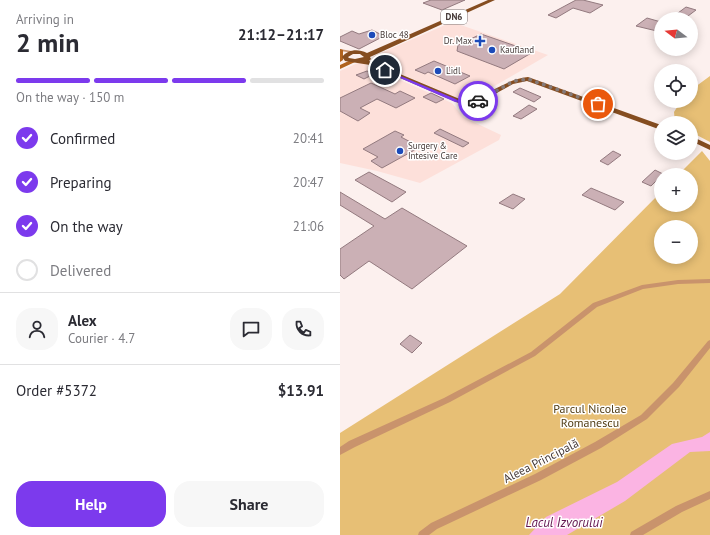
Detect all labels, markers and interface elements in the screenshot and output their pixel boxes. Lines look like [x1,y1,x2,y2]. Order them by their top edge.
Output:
road number: DN6 [441,10,467,24]
text: Arriving in [16,11,74,28]
north arrow [654,12,698,56]
map controls [654,12,698,264]
text: 21:12–21:17 [238,25,324,44]
text: 2 min [16,26,79,59]
place label: Bloc 48 [380,29,409,40]
marker: Bloc 48 [367,30,377,40]
place label: Dr. Max [444,35,472,46]
marker: Dr. Max [475,36,485,46]
place label: Kaufland [500,44,534,55]
marker: Kaufland [487,45,497,55]
pin [368,53,402,87]
icon: home [374,59,396,81]
button: locate [654,64,698,108]
place label: Lidl [446,65,461,76]
marker: Lidl [433,66,443,76]
courier [458,81,498,121]
pin [581,87,615,121]
text: On the way · 150 m [16,89,124,106]
icon: car [467,90,489,112]
icon: bag [587,93,609,115]
button: layers [654,116,698,160]
icon: check [16,127,38,149]
text: Confirmed [50,129,115,148]
text: 20:41 [293,130,324,147]
place label: Surgery & Intesive Care [408,140,458,161]
marker: Surgery & Intesive Care [395,146,405,156]
button: + [654,168,698,212]
icon: check [16,171,38,193]
text: Preparing [50,173,112,192]
text: 20:47 [293,174,324,191]
icon: check [16,215,38,237]
text: On the way [50,217,123,236]
text: 21:06 [293,218,324,235]
button: − [654,220,698,264]
text: Delivered [50,261,111,280]
button: person [16,308,58,350]
button: chat [230,308,272,350]
button: phone [282,308,324,350]
text: Alex [68,311,97,330]
text: Courier · 4.7 [68,330,135,347]
text: Order #5372 [16,381,97,400]
text: $13.91 [278,381,324,400]
park label: Parcul Nicolae Romanescu [553,401,627,430]
street label: Aleea Principală [501,435,581,486]
button: Help [16,481,166,527]
button: Share [174,481,324,527]
water label: Lacul Izvorului [525,514,603,531]

